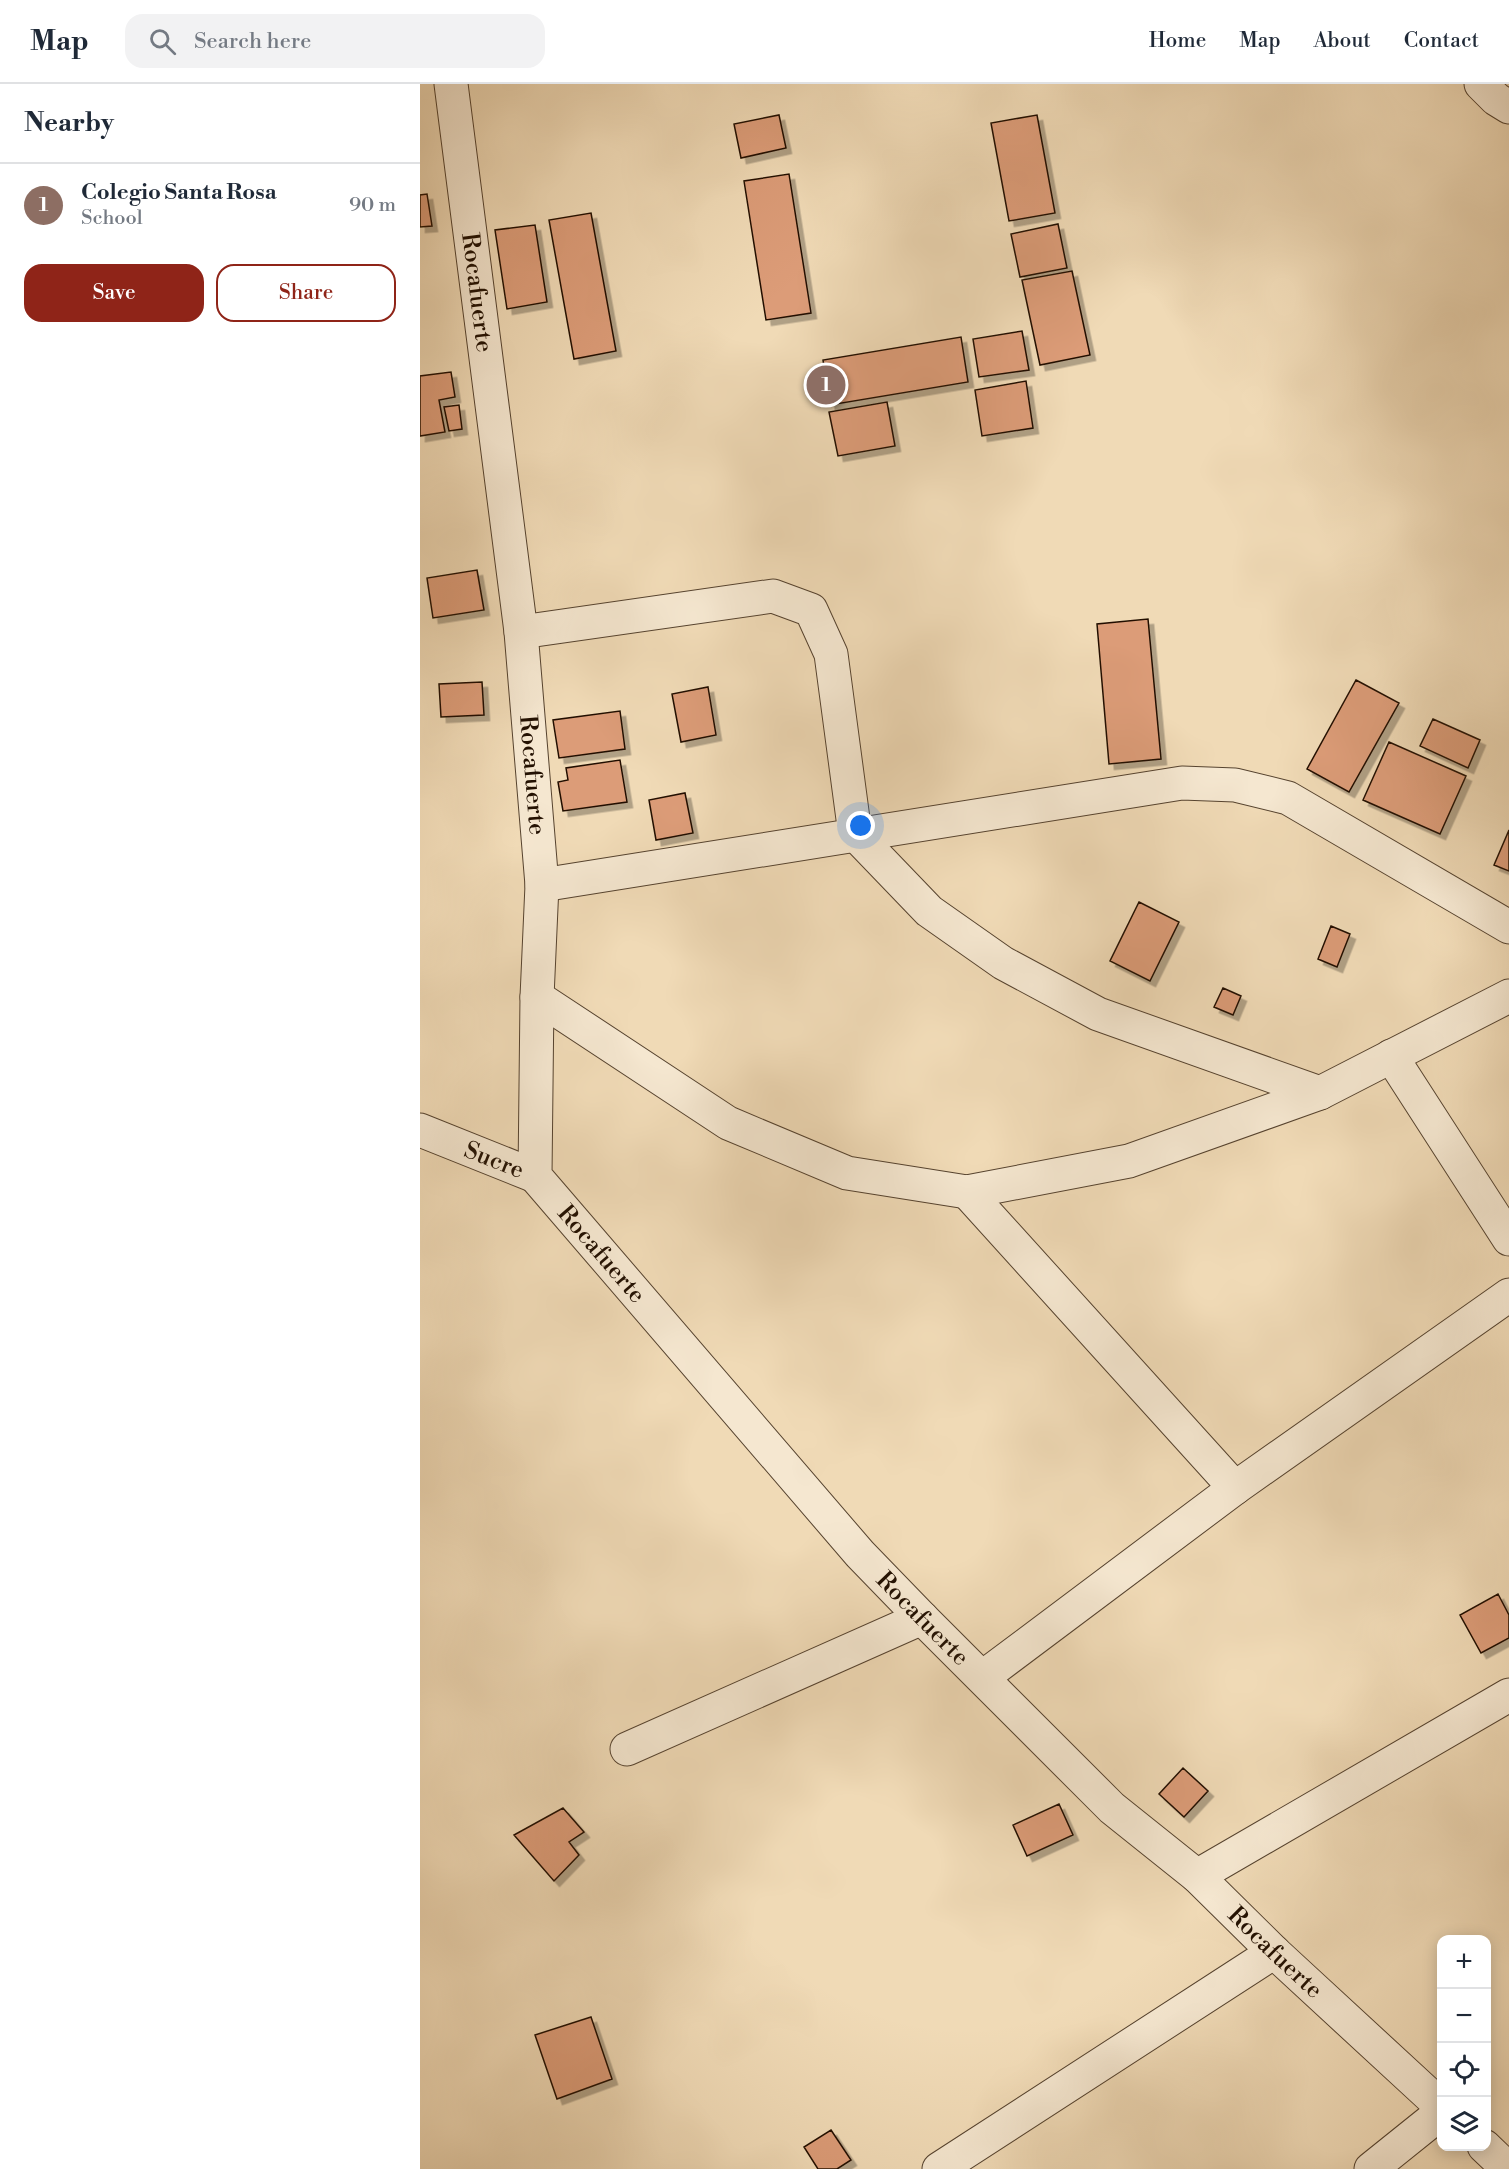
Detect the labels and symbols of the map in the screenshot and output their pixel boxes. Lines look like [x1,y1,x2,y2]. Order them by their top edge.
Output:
street label: Rocafuerte [454,231,499,354]
pin: 1 [806,362,846,408]
street label: Rocafuerte [512,714,552,836]
your location [846,811,875,840]
street label: Sucre [460,1135,528,1186]
street label: Rocafuerte [551,1199,652,1310]
street label: Rocafuerte [869,1566,975,1672]
street label: Rocafuerte [1221,1901,1329,2005]

